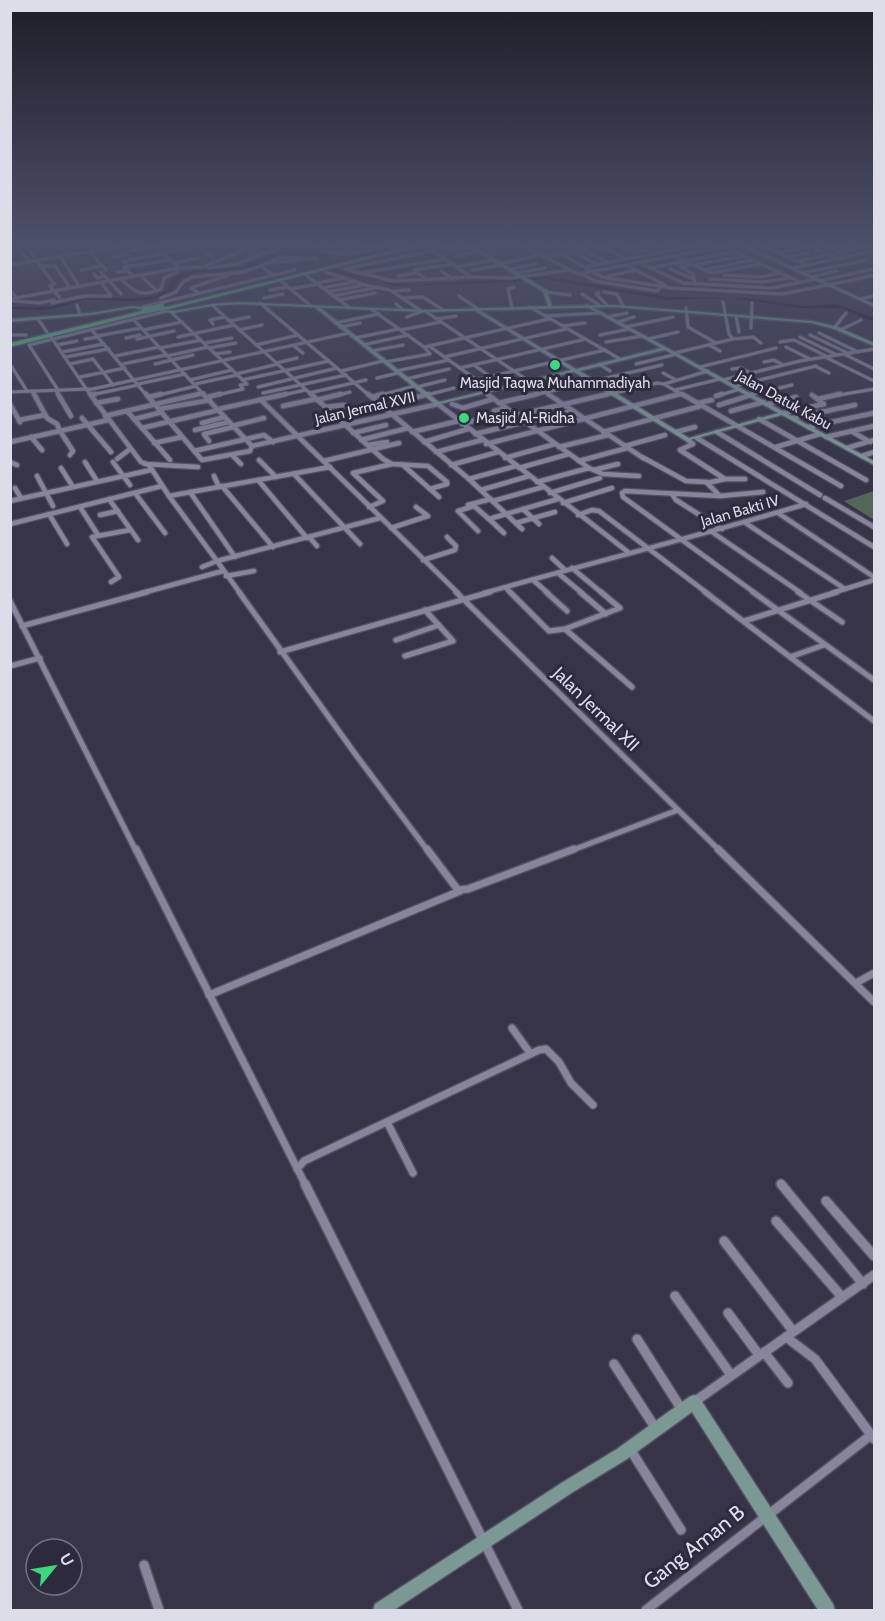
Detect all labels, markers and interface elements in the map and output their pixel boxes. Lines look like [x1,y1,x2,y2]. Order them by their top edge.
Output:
marker: Masjid Taqwa Muhammadiyah [548,358,562,372]
street label: Jalan Datuk Kabu [732,366,835,434]
place label: Masjid Taqwa Muhammadiyah [460,374,650,392]
street label: Jalan Jermal XVII [312,388,417,429]
place label: Masjid Al-Ridha [476,409,575,427]
marker: Masjid Al-Ridha [457,411,471,425]
street label: Jalan Bakti IV [698,491,782,531]
street label: Jalan Jermal XII [547,662,644,756]
street label: Gang Aman B [638,1499,749,1594]
north arrow [24,1537,84,1597]
text: U [55,1550,78,1569]

